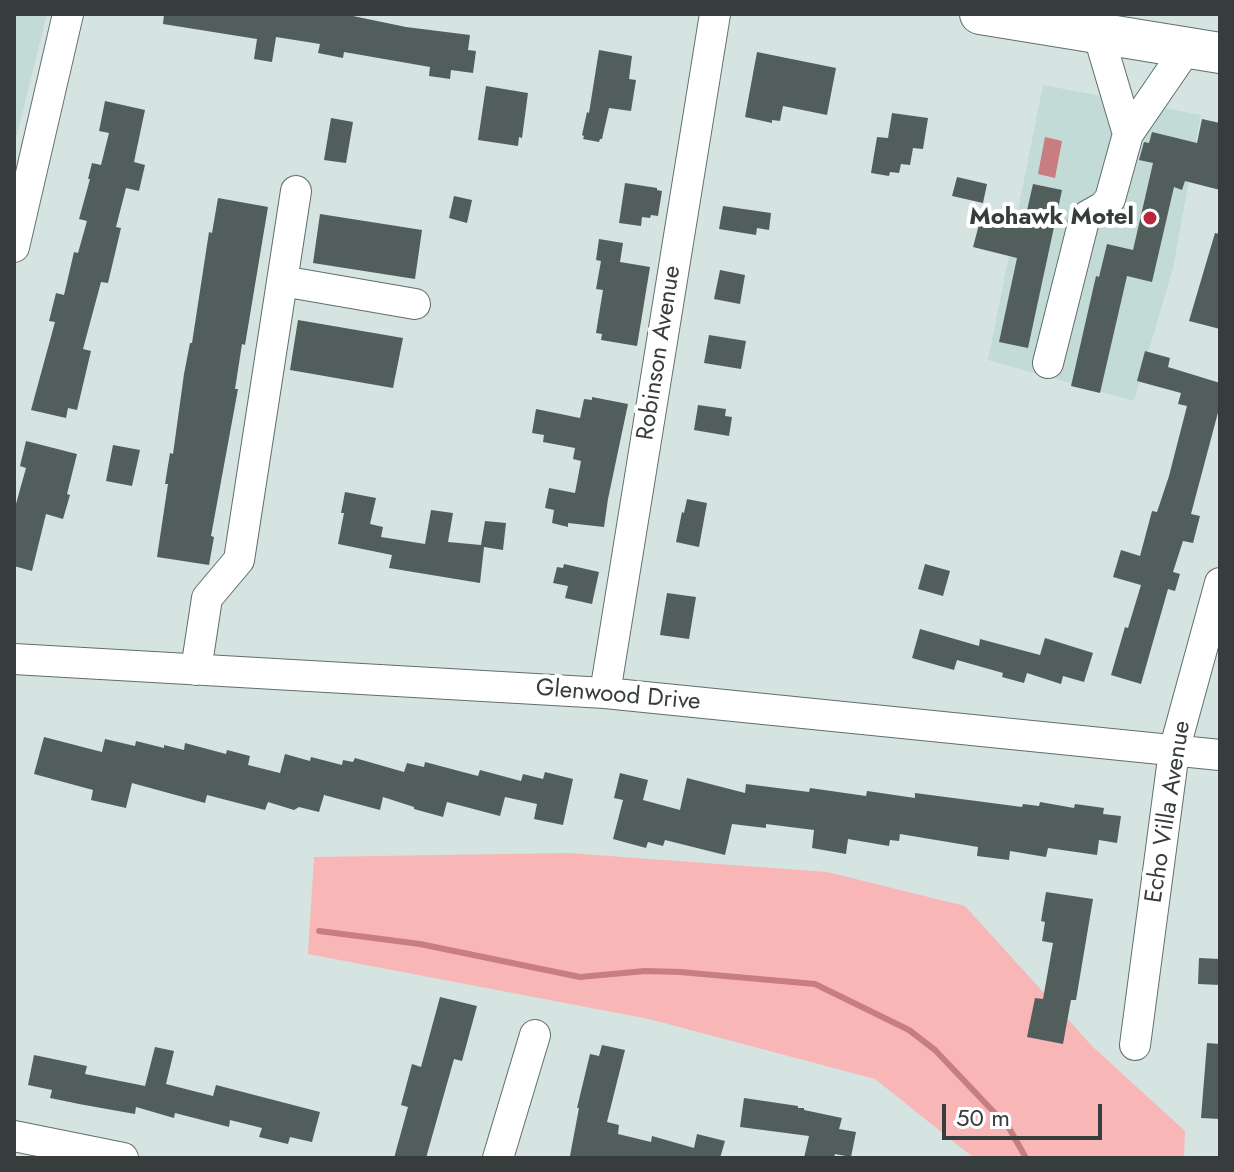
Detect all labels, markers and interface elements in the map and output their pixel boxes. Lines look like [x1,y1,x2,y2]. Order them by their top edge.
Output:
place label: Mohawk Motel [969,204,1134,232]
marker: Mohawk Motel [1141,209,1159,227]
street label: Robinson Avenue [632,264,688,442]
street label: Glenwood Drive [534,674,702,718]
street label: Echo Villa Avenue [1140,719,1198,905]
scale bar [946,1088,1106,1138]
text: 50 m [956,1100,1010,1135]

